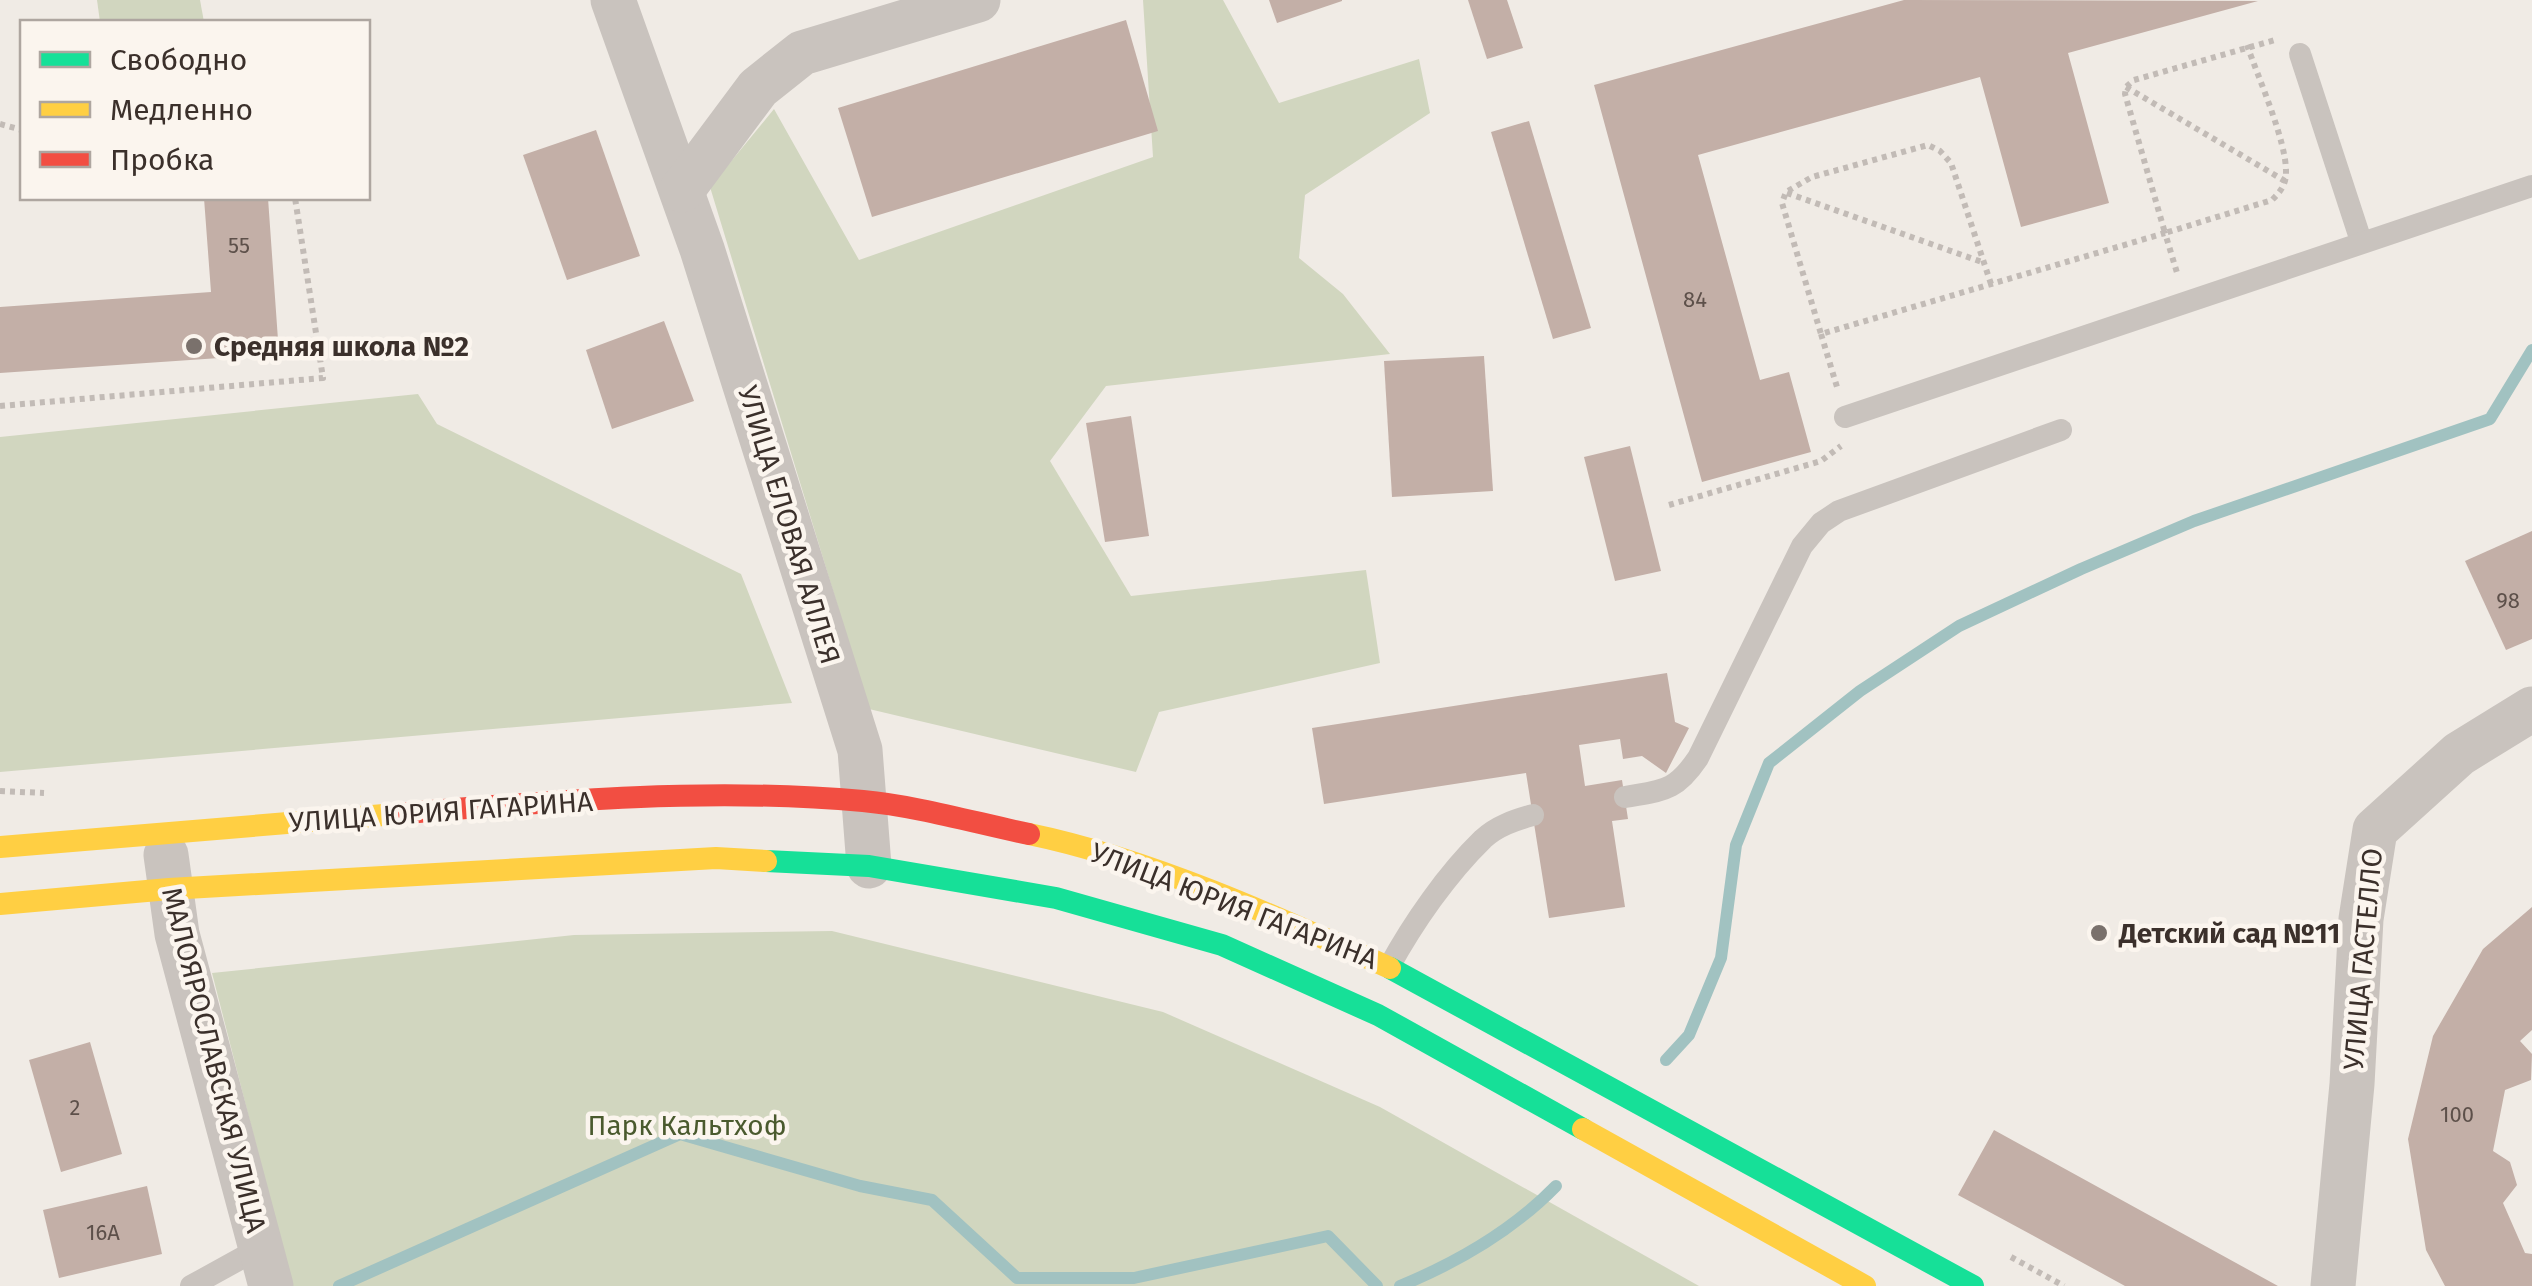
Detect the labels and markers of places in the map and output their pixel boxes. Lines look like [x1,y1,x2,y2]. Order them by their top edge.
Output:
place label: Средняя школа №2 [214,330,469,363]
marker: Средняя школа №2 [183,335,205,357]
place label: Детский сад №11 [2118,917,2340,950]
marker: Детский сад №11 [2088,922,2110,944]

